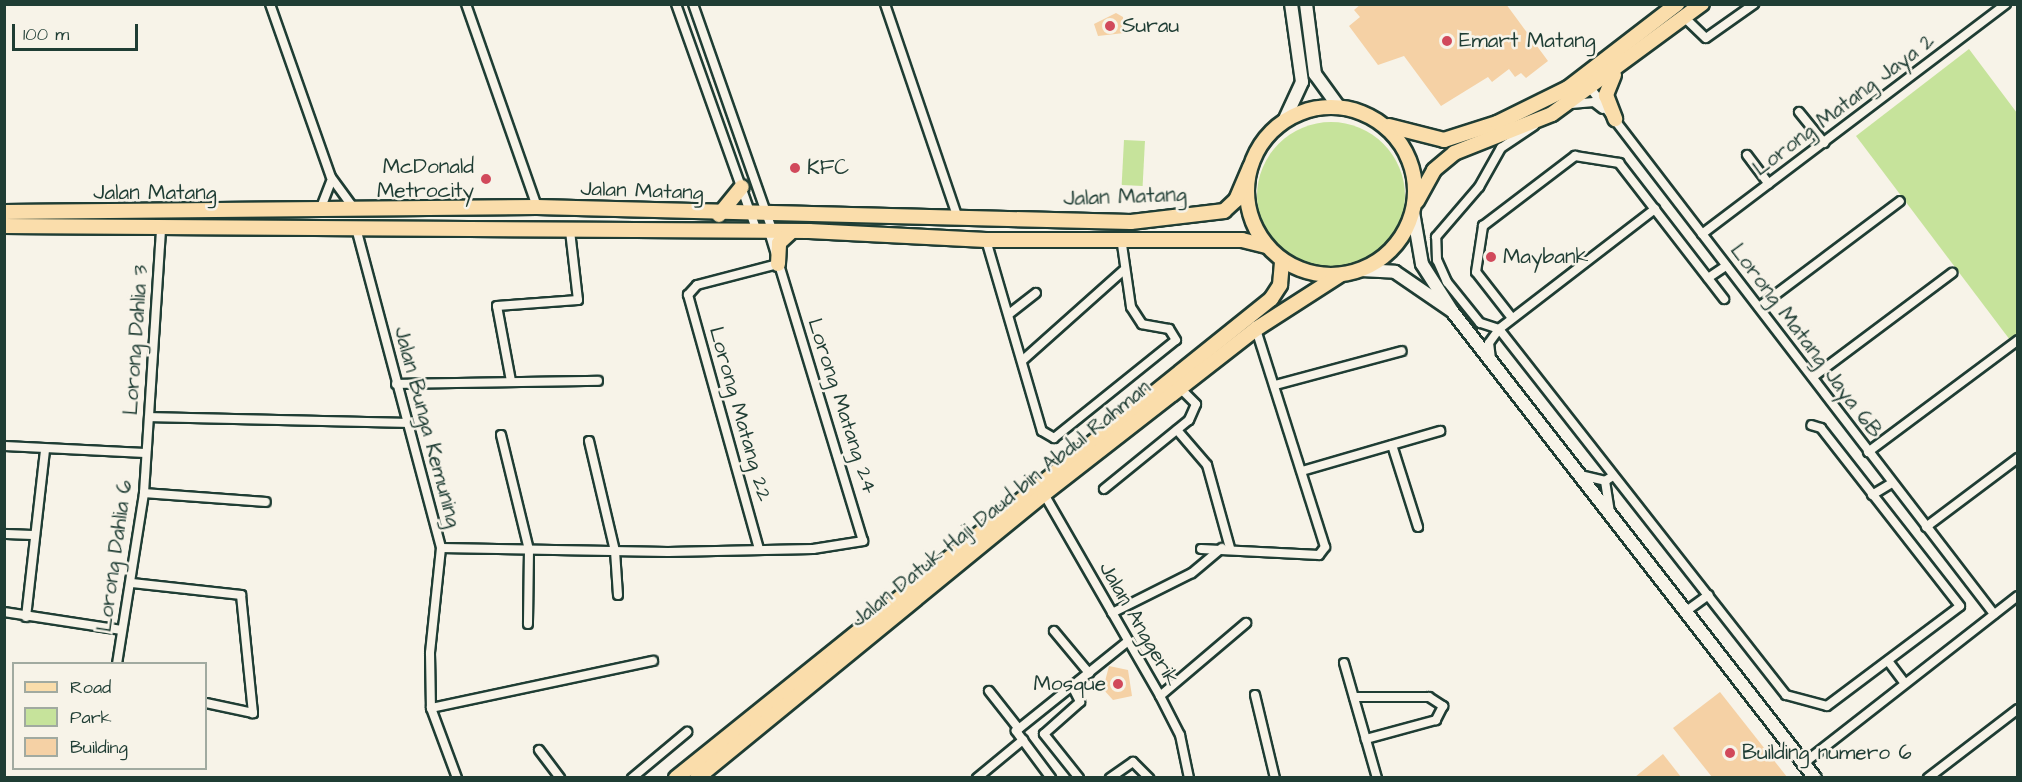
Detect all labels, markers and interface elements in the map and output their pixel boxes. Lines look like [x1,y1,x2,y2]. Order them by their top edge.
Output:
scale bar [15,12,141,50]
place label: Surau [1122,13,1179,39]
marker: Surau [1103,19,1117,33]
text: 100 m [23,22,69,47]
place label: Emart Matang [1459,28,1595,54]
street label: Lorong Matang Jaya 2 [1748,28,1940,182]
marker: Emart Matang [1440,34,1454,48]
place label: McDonald Metrocity [377,154,474,204]
place label: KFC [807,155,849,181]
marker: KFC [788,161,802,175]
marker: McDonald Metrocity [479,172,493,186]
street label: Jalan Matang [580,176,704,206]
street label: Jalan Matang [93,180,217,206]
street label: Jalan Matang [1063,182,1187,212]
street label: Lorong Matang Jaya 6B [1725,239,1887,443]
place label: Maybank [1503,244,1588,270]
marker: Maybank [1484,250,1498,264]
street label: Lorong Dahlia 3 [118,264,154,416]
street label: Lorong Matang 24 [802,315,882,497]
street label: Jalan Bunga Kemuning [388,324,466,530]
street label: Lorong Matang 22 [703,324,777,504]
street label: Jalan Datuk Haji Daud bin Abdul Rahman [846,375,1156,633]
street label: Lorong Dahlia 6 [92,479,138,633]
street label: Jalan Anggerik [1093,557,1185,691]
legend [12,662,207,770]
place label: Mosque [1033,671,1106,697]
text: Road [70,675,111,700]
marker: Mosque [1111,677,1125,691]
text: Park [70,705,112,730]
text: Building [70,735,128,760]
place label: Building numero 6 [1742,740,1912,766]
marker: Building numero 6 [1723,746,1737,760]

